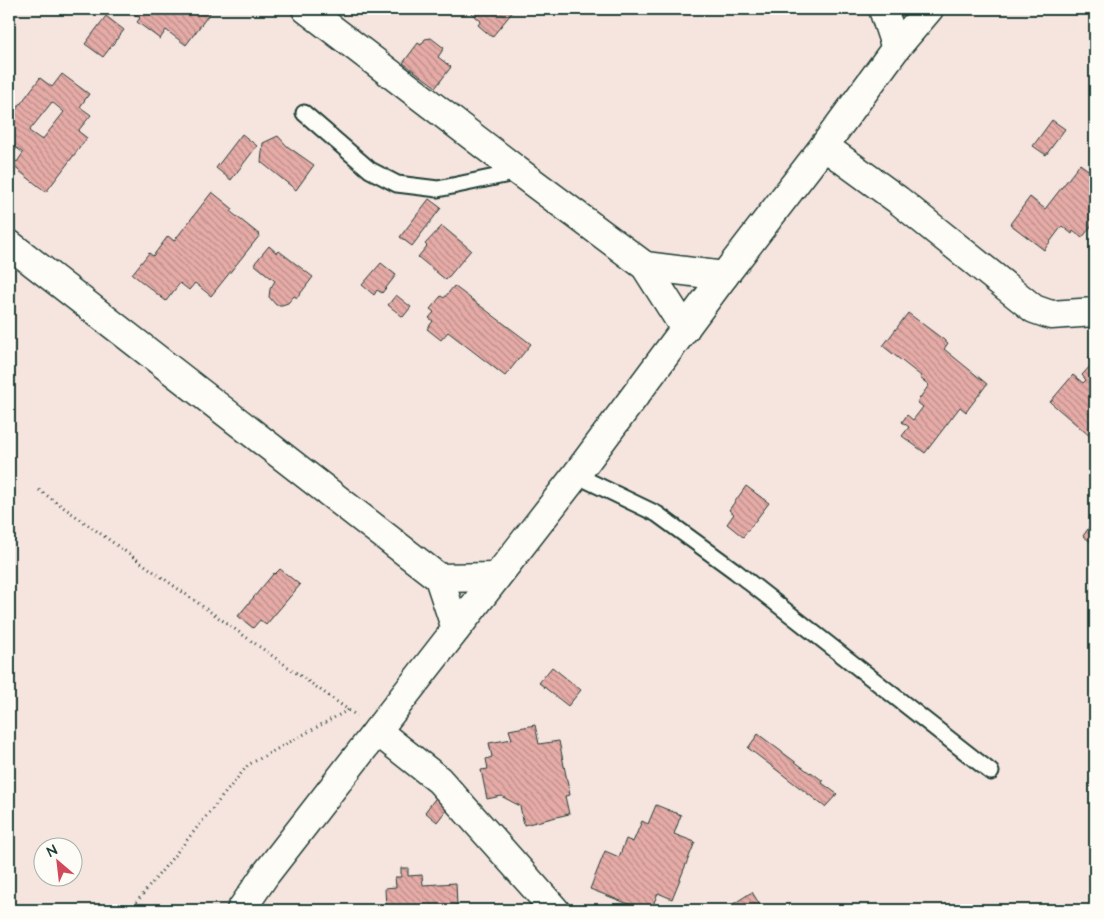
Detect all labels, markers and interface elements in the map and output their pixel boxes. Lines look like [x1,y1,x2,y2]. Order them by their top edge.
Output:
north arrow [32,836,82,886]
text: N [44,840,61,862]

